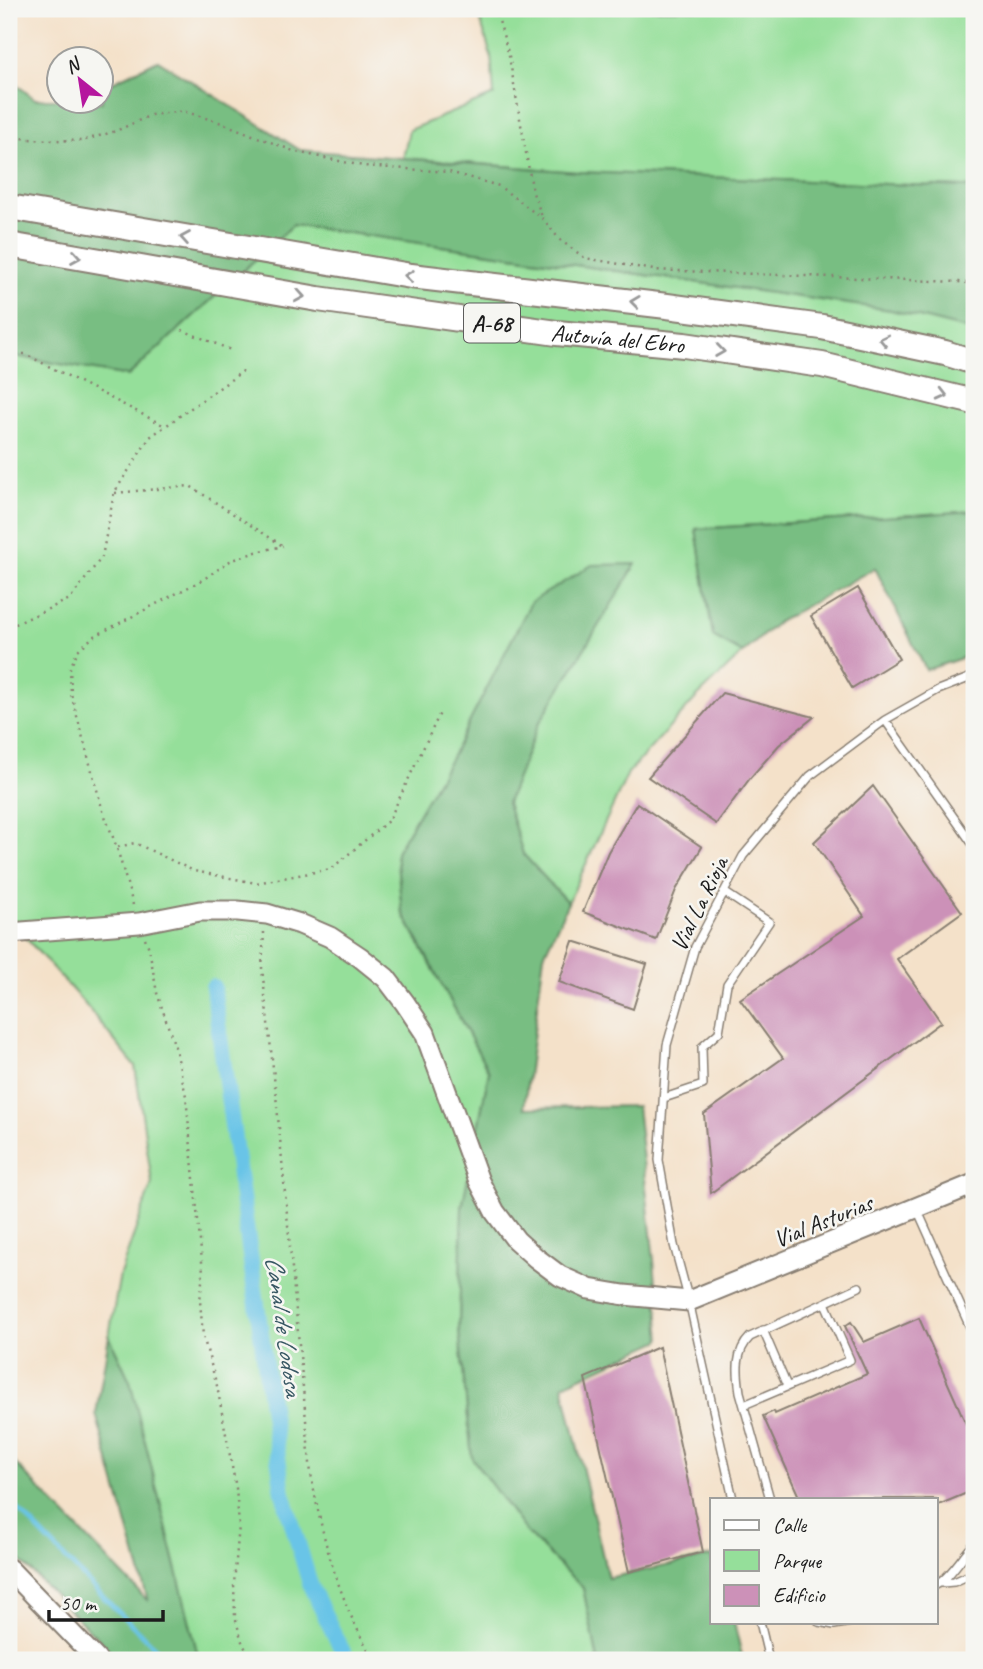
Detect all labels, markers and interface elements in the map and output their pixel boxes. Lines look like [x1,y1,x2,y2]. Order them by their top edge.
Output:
north arrow [46,46,116,116]
text: N [61,51,86,79]
one-way arrow [179,231,191,246]
one-way arrow [70,249,82,264]
one-way arrow [403,268,415,283]
one-way arrow [294,288,306,303]
one-way arrow [629,295,640,310]
road number: A-68 [464,304,520,342]
street label: Autovía del Ebro [550,318,687,360]
one-way arrow [878,333,890,348]
one-way arrow [714,343,726,358]
one-way arrow [937,387,949,401]
street label: Vial La Rioja [663,850,736,956]
street label: Vial Asturias [769,1187,878,1254]
water label: Canal de Lodosa [258,1254,311,1401]
legend [710,1498,937,1624]
text: Calle [773,1512,807,1538]
text: Parque [773,1548,822,1574]
scale bar [49,1578,163,1622]
text: Edificio [773,1582,826,1608]
text: 50 m [60,1590,98,1616]

